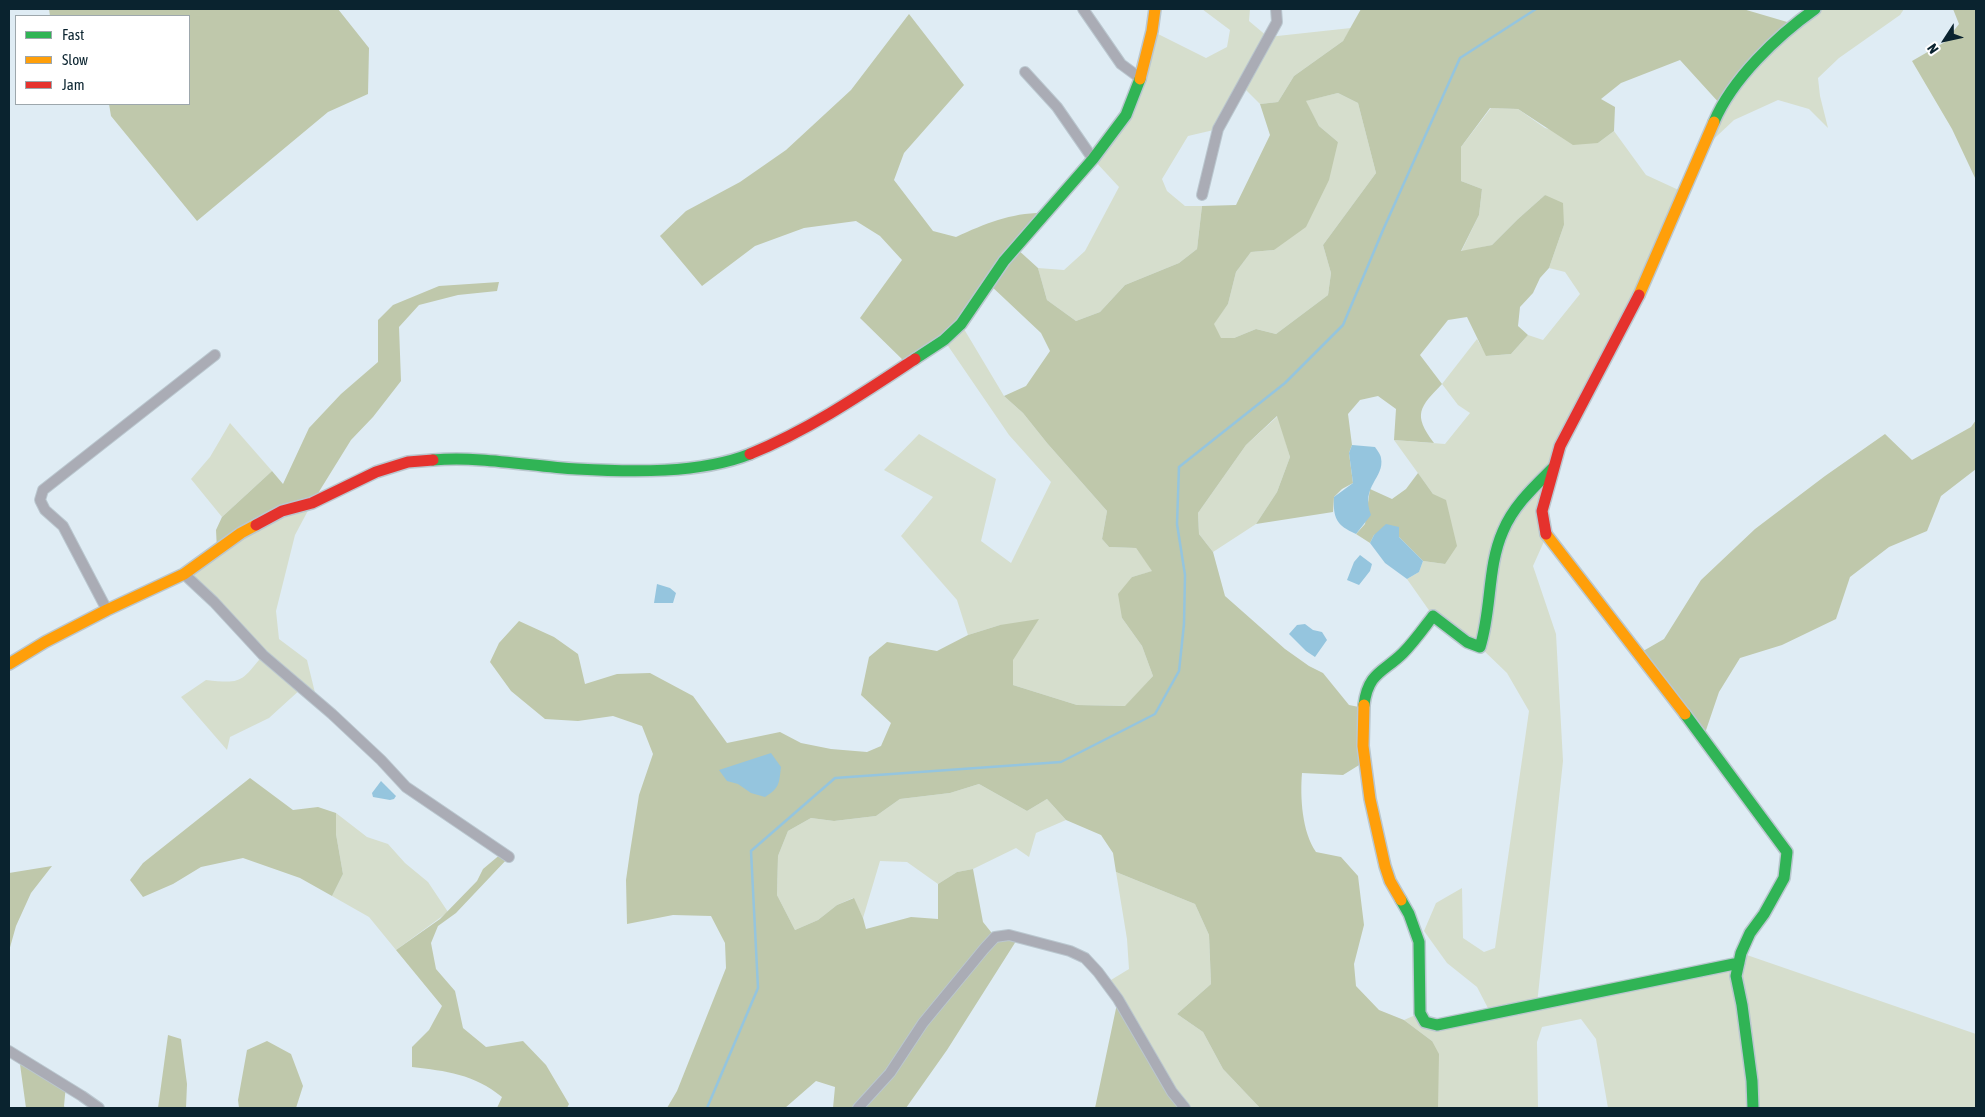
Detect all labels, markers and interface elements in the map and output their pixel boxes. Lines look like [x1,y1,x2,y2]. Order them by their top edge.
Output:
legend [15,15,190,105]
north arrow [1920,15,1970,65]
text: Fast [62,26,84,43]
text: N [1924,41,1942,57]
text: Slow [62,51,88,68]
text: Jam [62,76,85,93]

